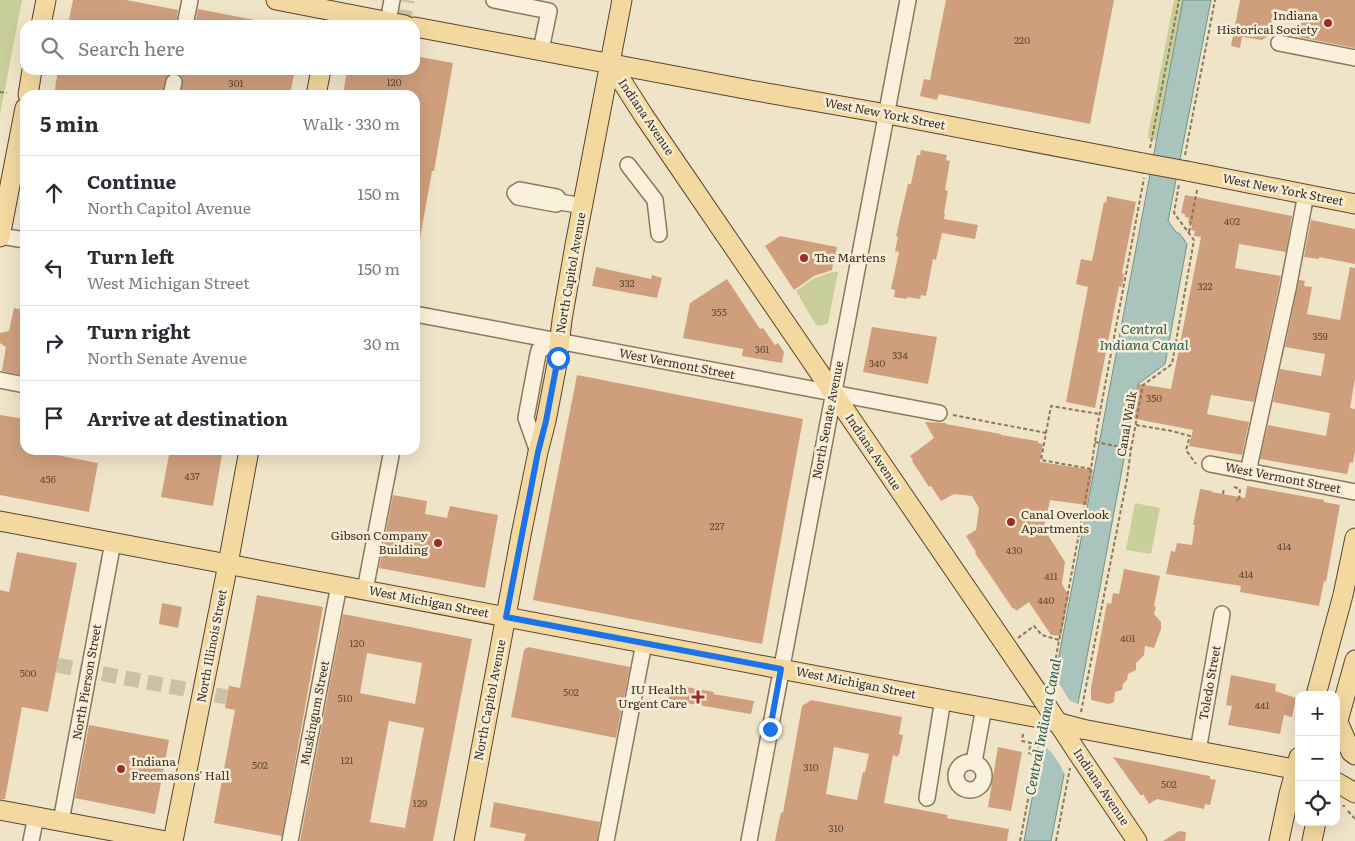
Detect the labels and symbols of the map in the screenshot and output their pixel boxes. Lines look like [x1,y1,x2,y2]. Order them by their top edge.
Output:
place label: Indiana Historical Society [1216,6,1319,38]
marker: Indiana Historical Society [1322,17,1334,29]
house number: 220 [1014,32,1030,47]
house number: 120 [387,74,402,89]
street label: Indiana Avenue [614,74,679,159]
house number: 301 [228,75,244,90]
street label: West New York Street [823,92,947,134]
street label: West New York Street [1221,168,1345,210]
street label: North Capitol Avenue [550,211,590,335]
house number: 402 [1224,213,1240,228]
place label: The Martens [814,248,886,266]
marker: The Martens [798,252,810,264]
house number: 332 [619,275,635,290]
house number: 322 [1197,278,1213,293]
house number: 355 [711,304,727,319]
water label: Central Indiana Canal [1099,318,1189,354]
house number: 359 [1312,328,1328,343]
house number: 361 [755,341,769,356]
street label: West Vermont Street [618,343,737,383]
route start [547,347,570,370]
house number: 334 [892,347,908,362]
house number: 340 [869,355,886,370]
street label: North Senate Avenue [807,359,847,480]
street label: Canal Walk [1111,389,1141,458]
house number: 350 [1146,390,1162,405]
street label: Indiana Avenue [841,409,906,494]
street label: West Vermont Street [1224,457,1343,497]
house number: 437 [184,468,200,483]
house number: 456 [40,471,57,486]
place label: Canal Overlook Apartments [1021,505,1110,537]
marker: Canal Overlook Apartments [1005,516,1017,528]
house number: 227 [709,518,725,533]
place label: Gibson Company Building [331,526,428,558]
marker: Gibson Company Building [432,537,444,549]
house number: 414 [1277,538,1292,553]
house number: 430 [1006,542,1023,557]
house number: 414 [1239,566,1254,581]
house number: 411 [1044,568,1058,583]
street label: West Michigan Street [368,581,491,622]
street label: North Illinois Street [191,587,231,704]
house number: 440 [1038,592,1055,607]
street label: North Pierson Street [67,622,105,741]
house number: 401 [1120,630,1136,645]
house number: 120 [350,635,365,650]
street label: North Capitol Avenue [468,638,510,762]
street label: Toledo Street [1194,644,1225,722]
water label: Central Indiana Canal [1019,657,1065,797]
street label: Muskingum Street [295,659,333,767]
street label: West Michigan Street [795,662,918,703]
house number: 500 [20,665,37,680]
place label: IU Health Urgent Care [618,680,687,712]
house number: 502 [563,684,579,699]
house number: 510 [338,690,353,705]
marker: IU Health Urgent Care [691,690,705,704]
house number: 441 [1254,697,1270,712]
route end [759,718,782,741]
street label: Indiana Avenue [1069,744,1134,829]
place label: Indiana Freemasons' Hall [131,752,229,784]
house number: 121 [340,752,354,767]
house number: 502 [252,757,268,772]
house number: 310 [803,759,819,774]
marker: Indiana Freemasons' Hall [115,763,127,775]
house number: 502 [1161,776,1177,791]
house number: 129 [413,795,427,810]
house number: 310 [828,820,844,835]

